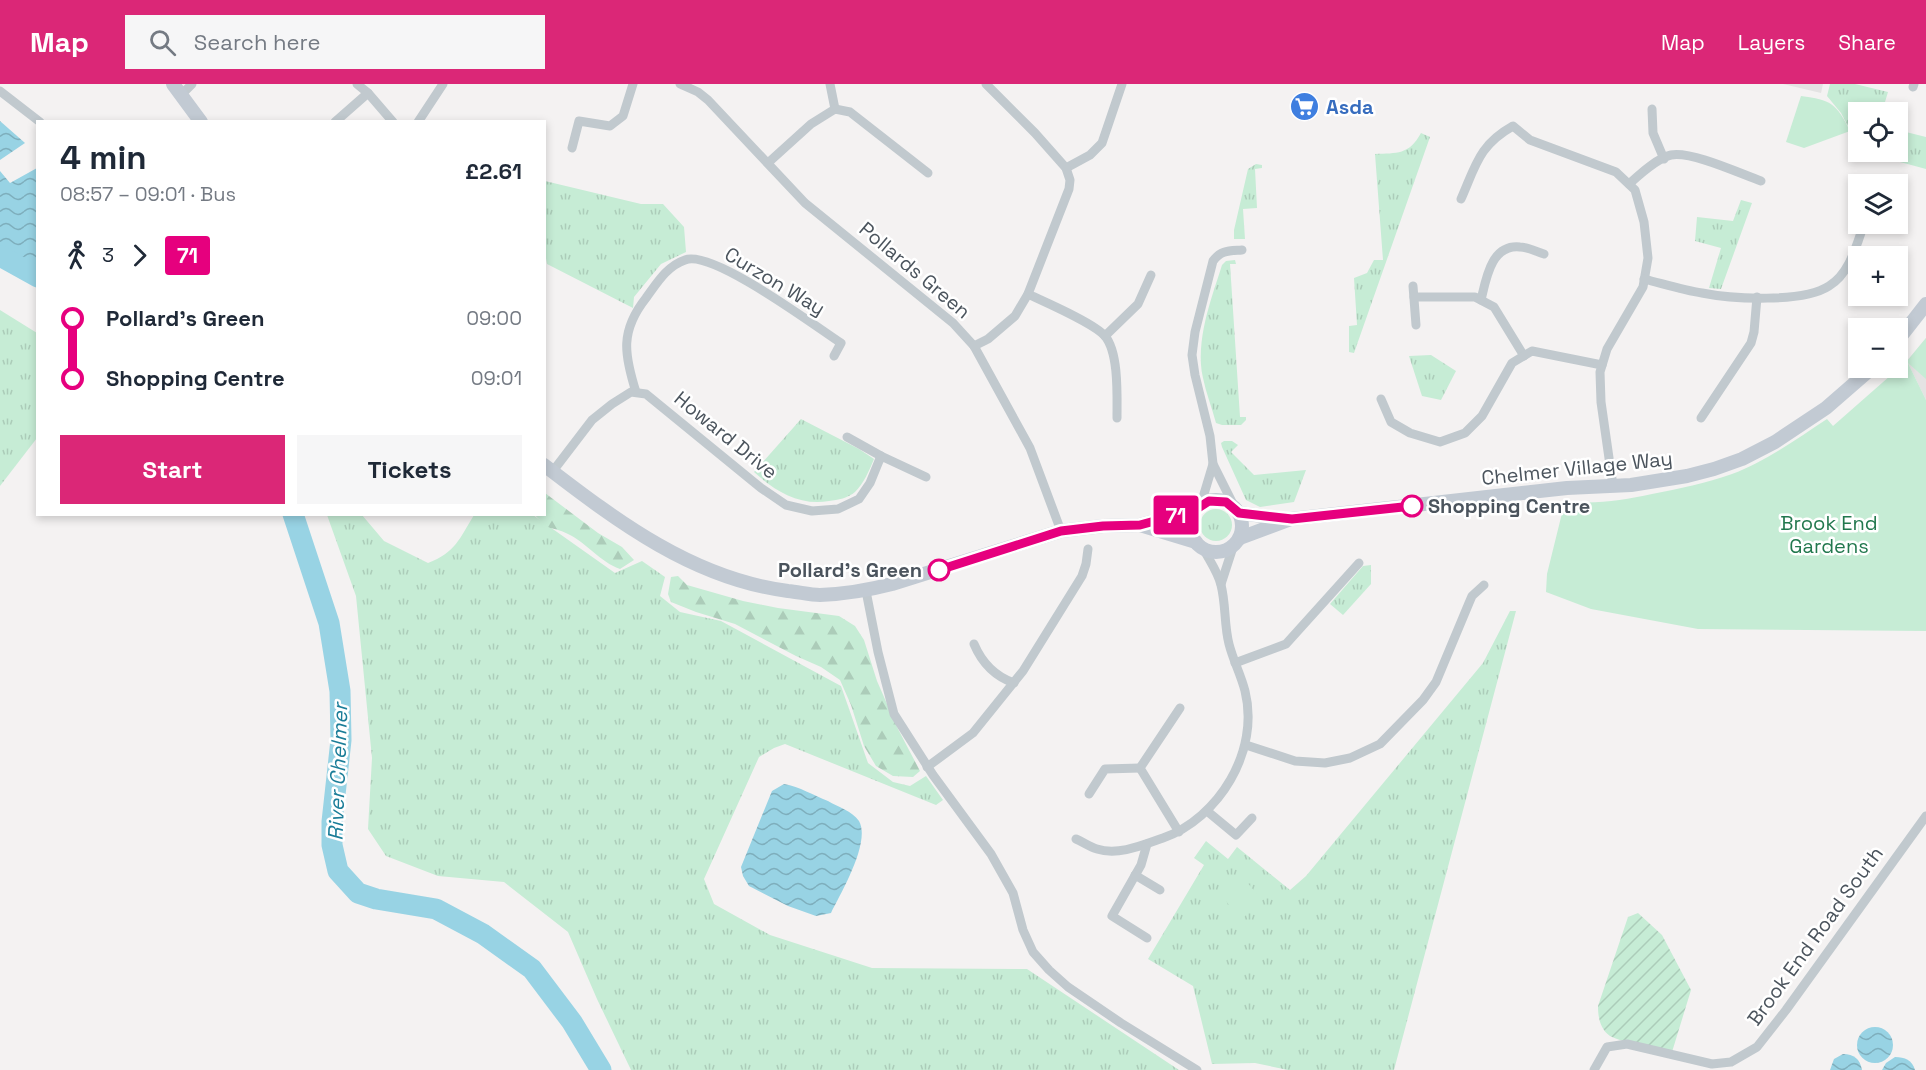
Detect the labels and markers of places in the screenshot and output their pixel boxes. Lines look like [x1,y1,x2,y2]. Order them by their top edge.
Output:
supermarket icon: Asda [1289,91,1321,123]
place label: Asda [1326,94,1374,120]
place label: Shopping Centre [1428,493,1590,519]
marker: Shopping Centre [1401,495,1423,517]
place label: Pollard's Green [778,557,922,583]
marker: Pollard's Green [928,559,950,581]

